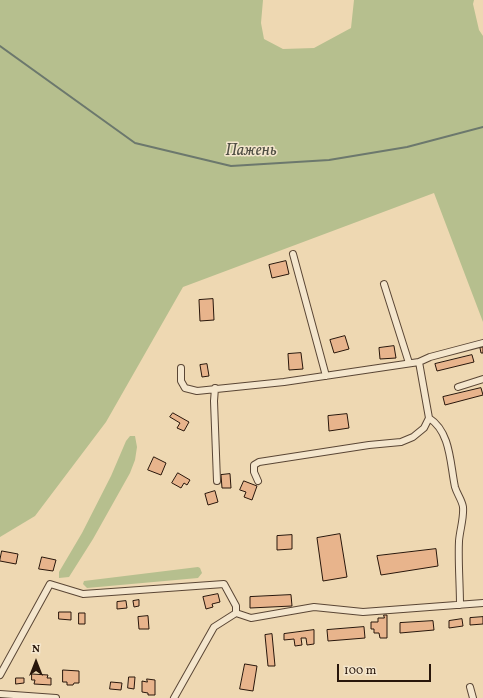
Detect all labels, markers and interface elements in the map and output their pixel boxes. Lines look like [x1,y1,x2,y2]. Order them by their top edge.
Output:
water label: Пажень [226,142,276,162]
north arrow [16,642,56,682]
text: N [32,642,40,657]
scale bar [339,656,433,682]
text: 100 m [344,663,376,679]

